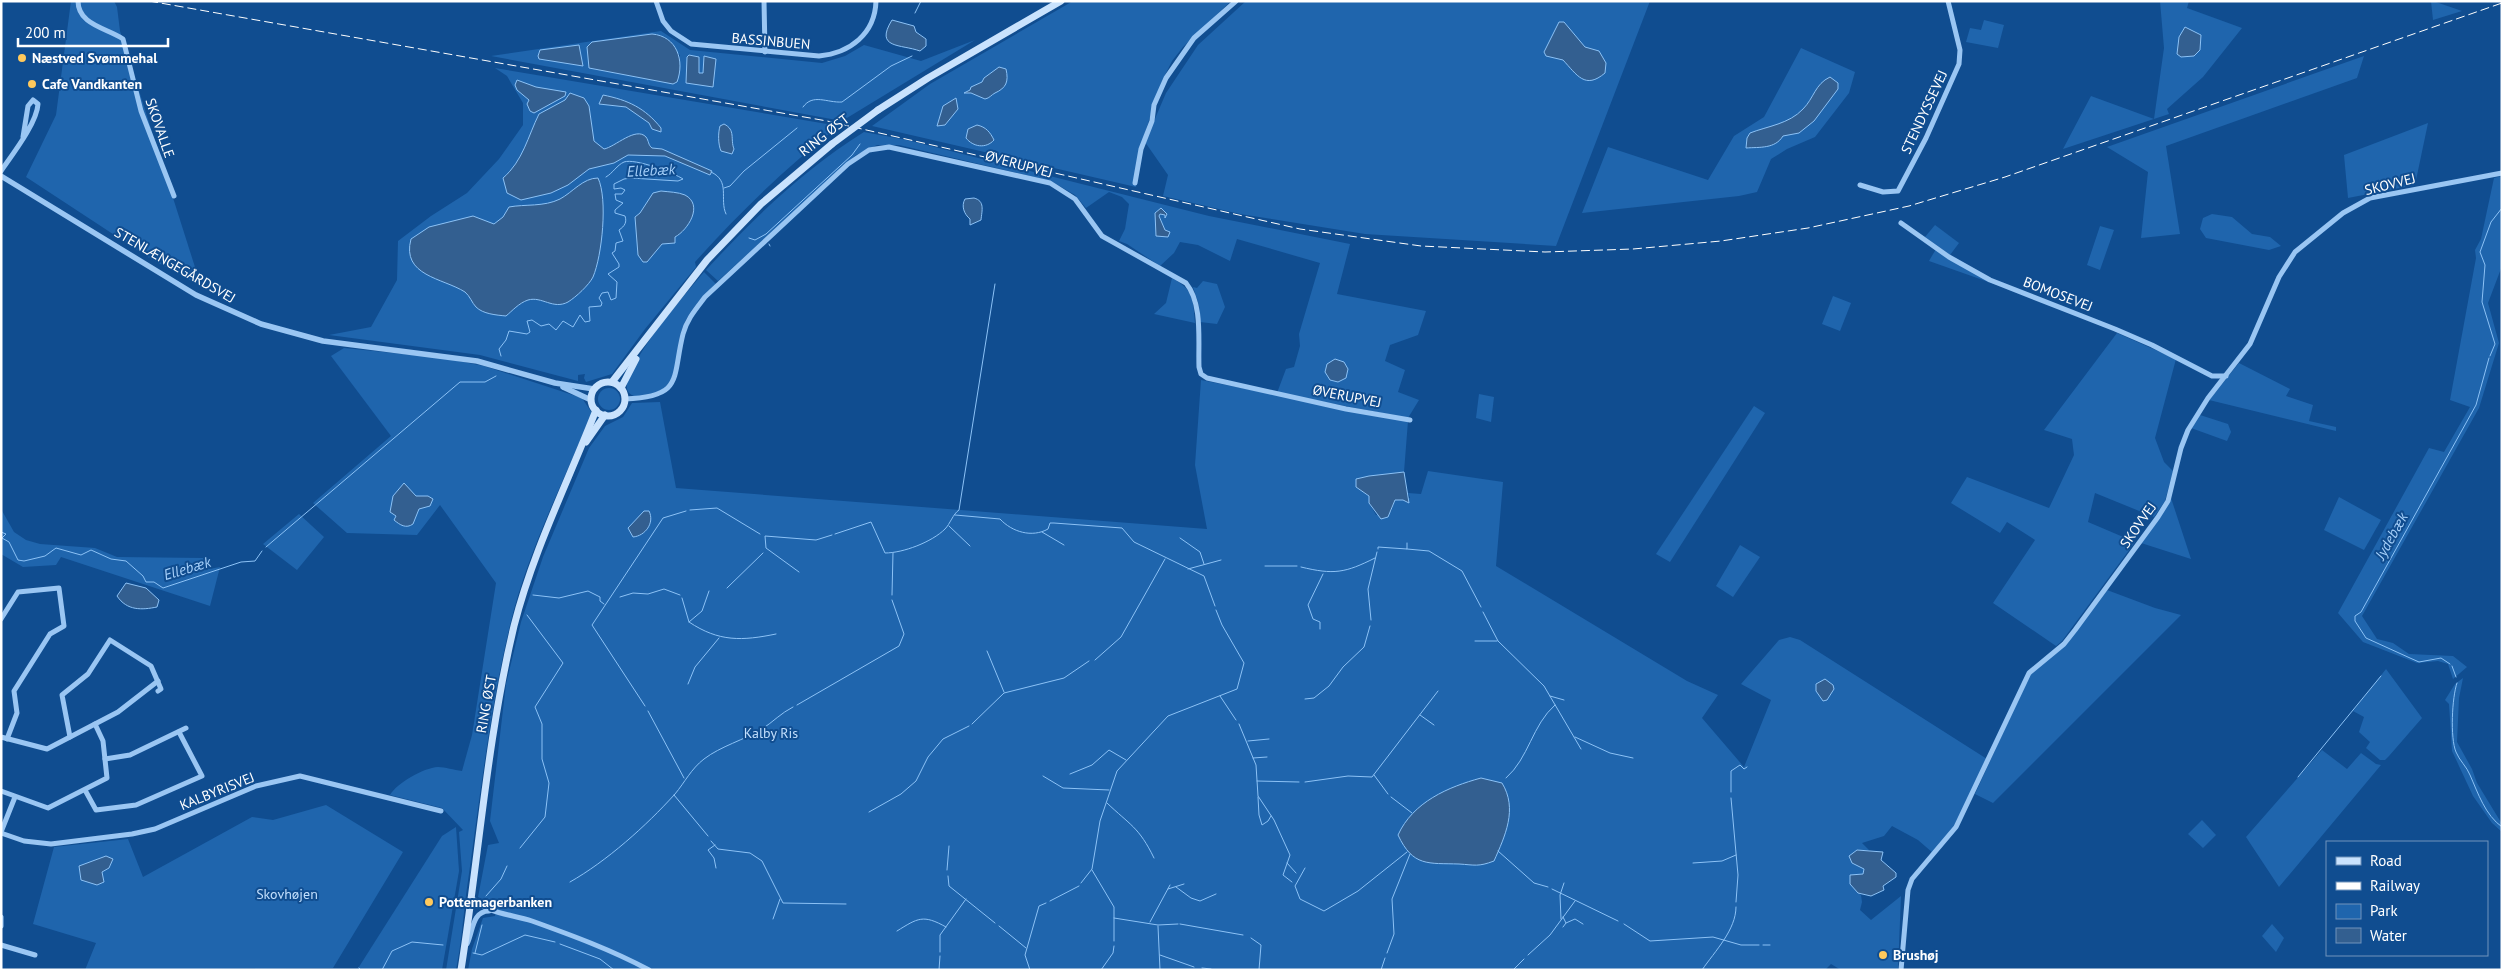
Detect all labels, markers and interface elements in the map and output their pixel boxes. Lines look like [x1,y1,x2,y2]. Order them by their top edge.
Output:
scale bar [18,15,168,47]
text: 200 m [25,23,66,42]
street label: BASSINBUEN [731,29,811,53]
place label: Næstved Svømmehal [32,49,158,67]
marker: Næstved Svømmehal [16,52,28,64]
street label: STENDYSSEVEJ [1897,67,1951,157]
place label: Cafe Vandkanten [42,75,142,93]
marker: Cafe Vandkanten [26,78,38,90]
street label: SKOVALLE [141,96,179,160]
street label: RING ØST [795,110,853,160]
street label: ØVERUPVEJ [983,146,1055,182]
water label: Ellebæk [626,159,677,181]
street label: SKOVVEJ [2363,169,2417,199]
street label: STENLÆNGEGÅRDSVEJ [111,223,239,307]
street label: BOMOSEVEJ [2021,273,2095,315]
street label: ØVERUPVEJ [1311,381,1383,411]
street label: SKOVVEJ [2116,499,2160,551]
water label: Jydebæk [2370,508,2412,564]
water label: Ellebæk [161,551,214,584]
street label: RING ØST [472,673,500,735]
park label: Kalby Ris [744,724,798,742]
street label: KALBYRISVEJ [177,768,257,814]
legend [2326,841,2488,956]
text: Road [2370,851,2402,870]
text: Railway [2370,876,2420,895]
park label: Skovhøjen [256,885,318,903]
place label: Pottemagerbanken [439,893,552,911]
marker: Pottemagerbanken [423,896,435,908]
text: Park [2370,901,2398,920]
text: Water [2370,926,2407,945]
place label: Brushøj [1893,946,1939,964]
marker: Brushøj [1877,949,1889,961]

